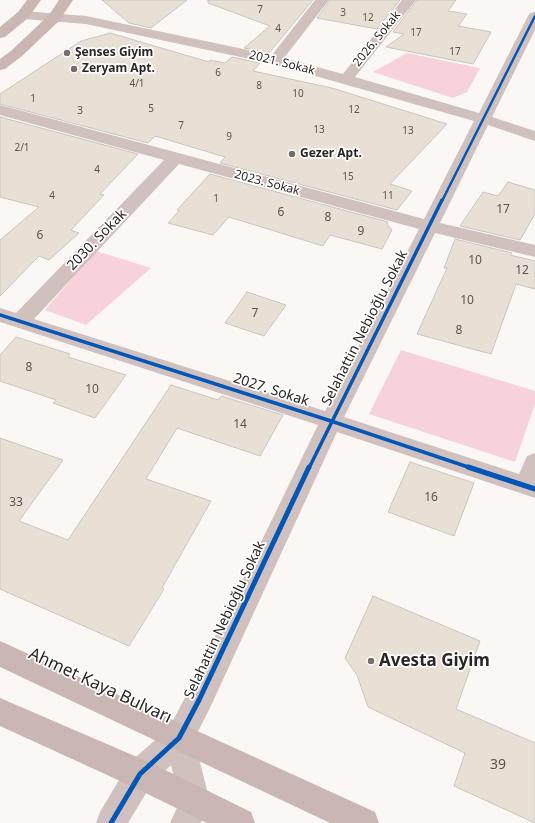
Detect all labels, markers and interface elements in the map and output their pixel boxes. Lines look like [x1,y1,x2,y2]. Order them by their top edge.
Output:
house number: 7 [257,4,263,16]
house number: 3 [340,7,346,19]
street label: 2026. Sokak [350,8,404,70]
house number: 12 [362,12,374,24]
house number: 4 [275,23,281,35]
house number: 17 [410,27,422,39]
place label: Şenses Giyim [75,46,153,60]
house number: 17 [449,46,461,58]
marker: Şenses Giyim [62,48,72,58]
street label: 2021. Sokak [248,48,316,78]
place label: Zeryam Apt. [82,62,155,76]
marker: Zeryam Apt. [69,64,79,74]
house number: 6 [215,67,221,79]
house number: 4/1 [129,78,145,90]
house number: 8 [256,80,262,92]
house number: 10 [292,88,304,100]
house number: 1 [30,93,36,105]
house number: 5 [148,103,154,115]
house number: 12 [348,104,360,116]
house number: 3 [77,105,83,117]
house number: 7 [178,120,184,132]
house number: 13 [313,124,325,136]
house number: 13 [402,125,414,137]
house number: 9 [226,131,232,143]
house number: 2/1 [14,142,30,154]
place label: Gezer Apt. [300,147,362,161]
marker: Gezer Apt. [287,149,297,159]
house number: 4 [94,164,100,176]
street label: 2023. Sokak [233,167,301,199]
house number: 15 [342,171,354,183]
house number: 4 [49,190,55,202]
house number: 11 [382,190,394,202]
house number: 1 [213,193,219,205]
house number: 17 [496,203,510,217]
street label: 2030. Sokak [64,206,130,274]
house number: 6 [278,206,284,220]
house number: 8 [325,211,331,225]
house number: 9 [358,225,364,239]
house number: 6 [37,229,43,243]
street label: Selahattin Nebioğlu Sokak [318,247,412,409]
house number: 10 [468,254,482,268]
house number: 12 [515,264,529,278]
house number: 10 [460,294,474,308]
house number: 7 [252,307,258,321]
house number: 8 [456,324,462,338]
house number: 8 [26,361,32,375]
street label: 2027. Sokak [231,370,311,410]
house number: 10 [85,383,99,397]
house number: 14 [233,418,247,432]
house number: 16 [424,491,438,505]
house number: 33 [9,496,23,510]
street label: Selahattin Nebioğlu Sokak [181,538,269,702]
street label: Ahmet Kaya Bulvarı [25,644,175,728]
place label: Avesta Giyim [379,651,490,671]
marker: Avesta Giyim [366,656,376,666]
house number: 39 [490,757,506,773]

